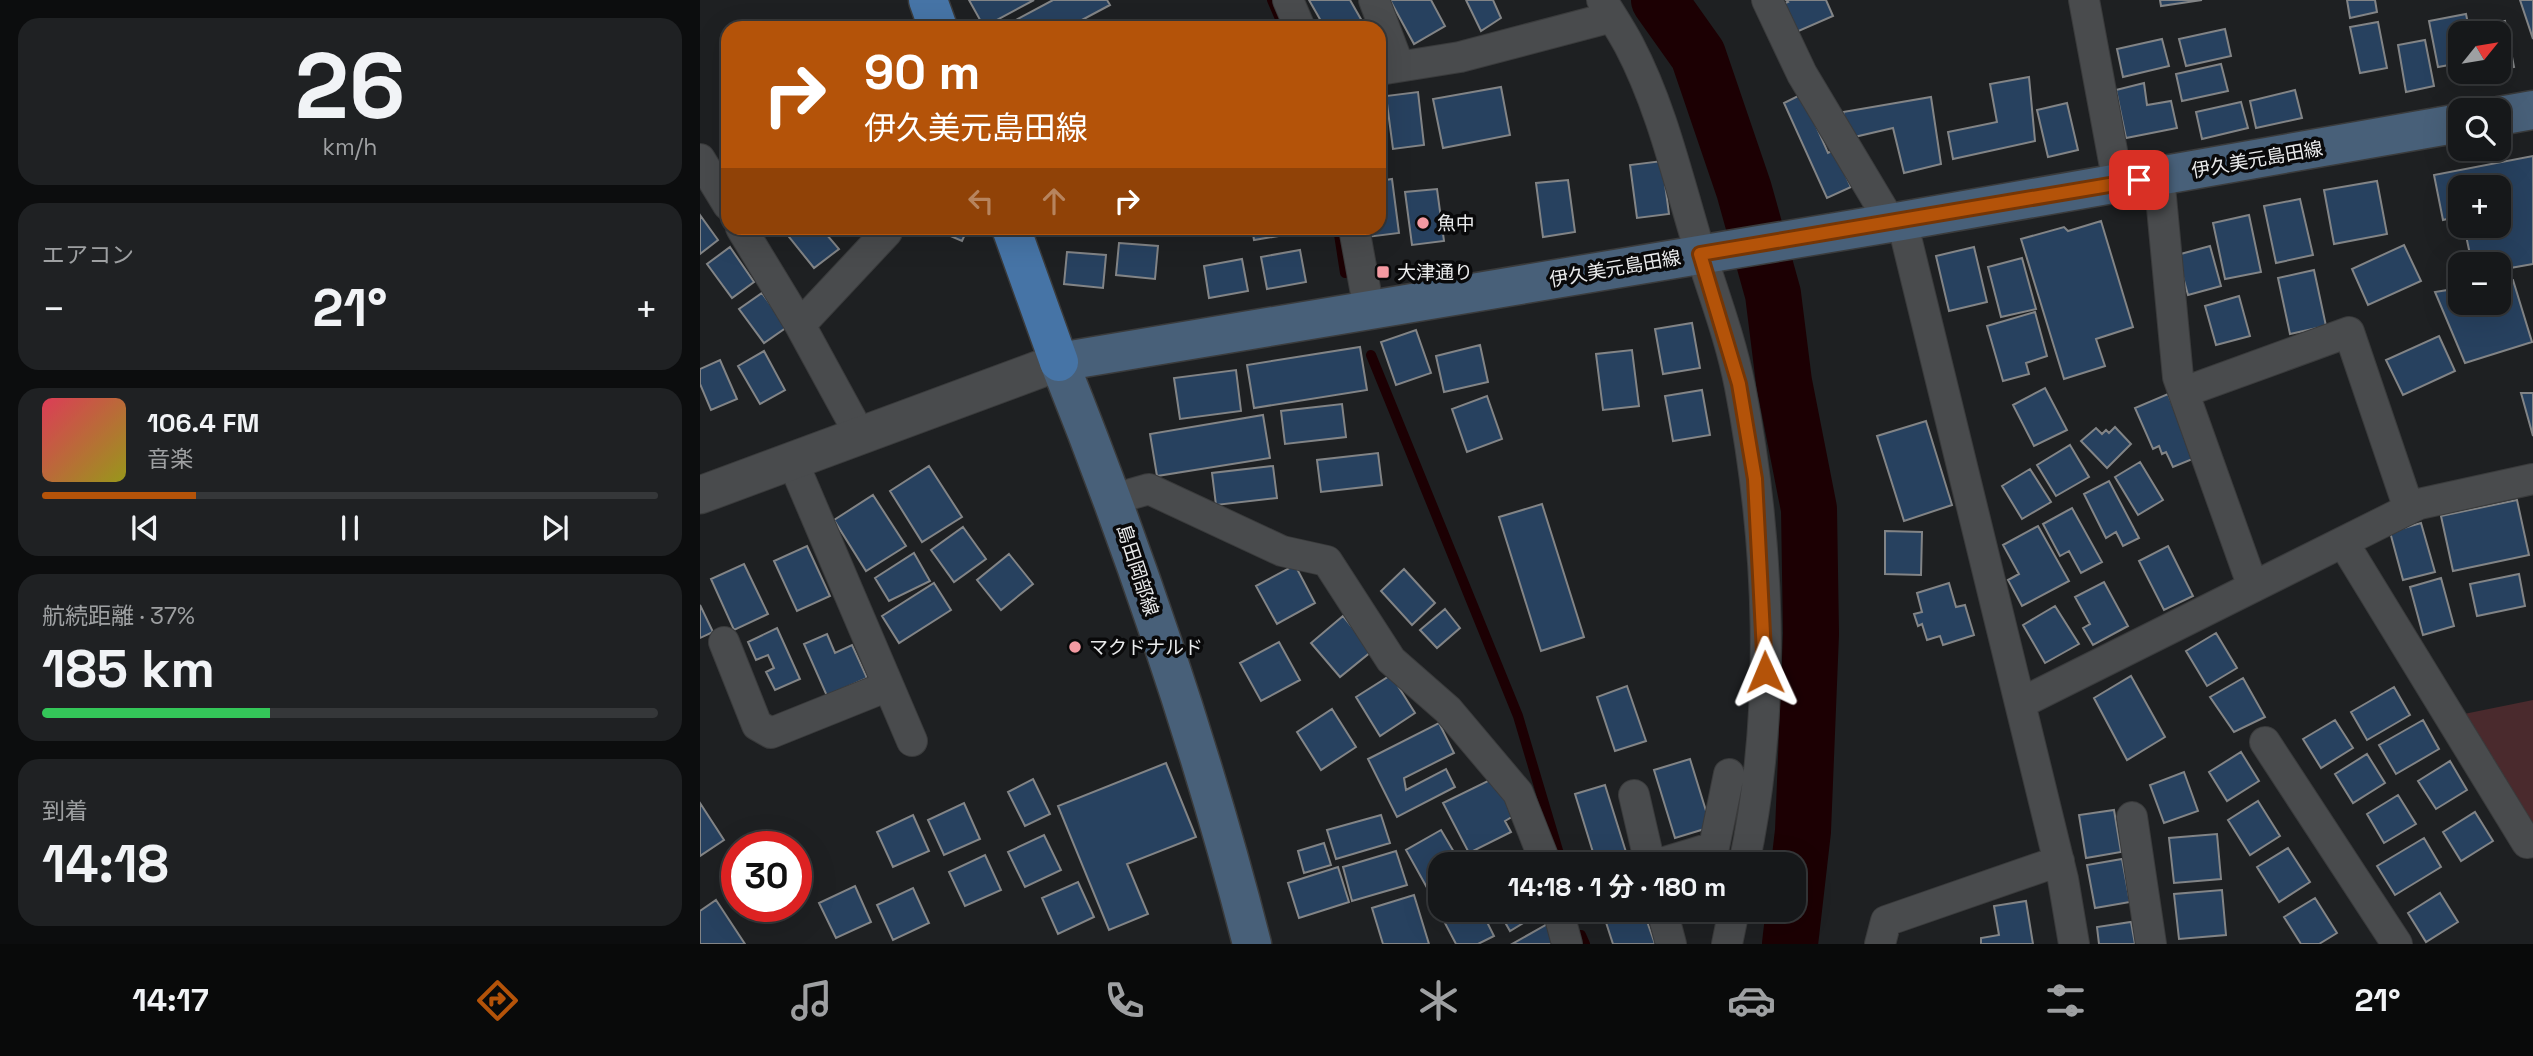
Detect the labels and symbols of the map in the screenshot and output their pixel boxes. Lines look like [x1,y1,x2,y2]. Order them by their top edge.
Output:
north arrow [2448,21,2511,84]
street label: 伊久美元島田線 [2189,136,2325,183]
pin [2109,150,2169,210]
place label: 魚中 [1437,211,1475,236]
marker: 魚中 [1415,215,1431,231]
street label: 伊久美元島田線 [1547,245,1683,292]
place label: 大津通り [1397,260,1473,285]
marker: 大津通り [1375,264,1391,280]
street label: 島田岡部線 [1111,521,1164,619]
place label: マクドナルド [1089,635,1203,660]
position arrow [1728,635,1802,709]
marker: マクドナルド [1067,639,1083,655]
speed limit sign: 30 [721,831,812,922]

